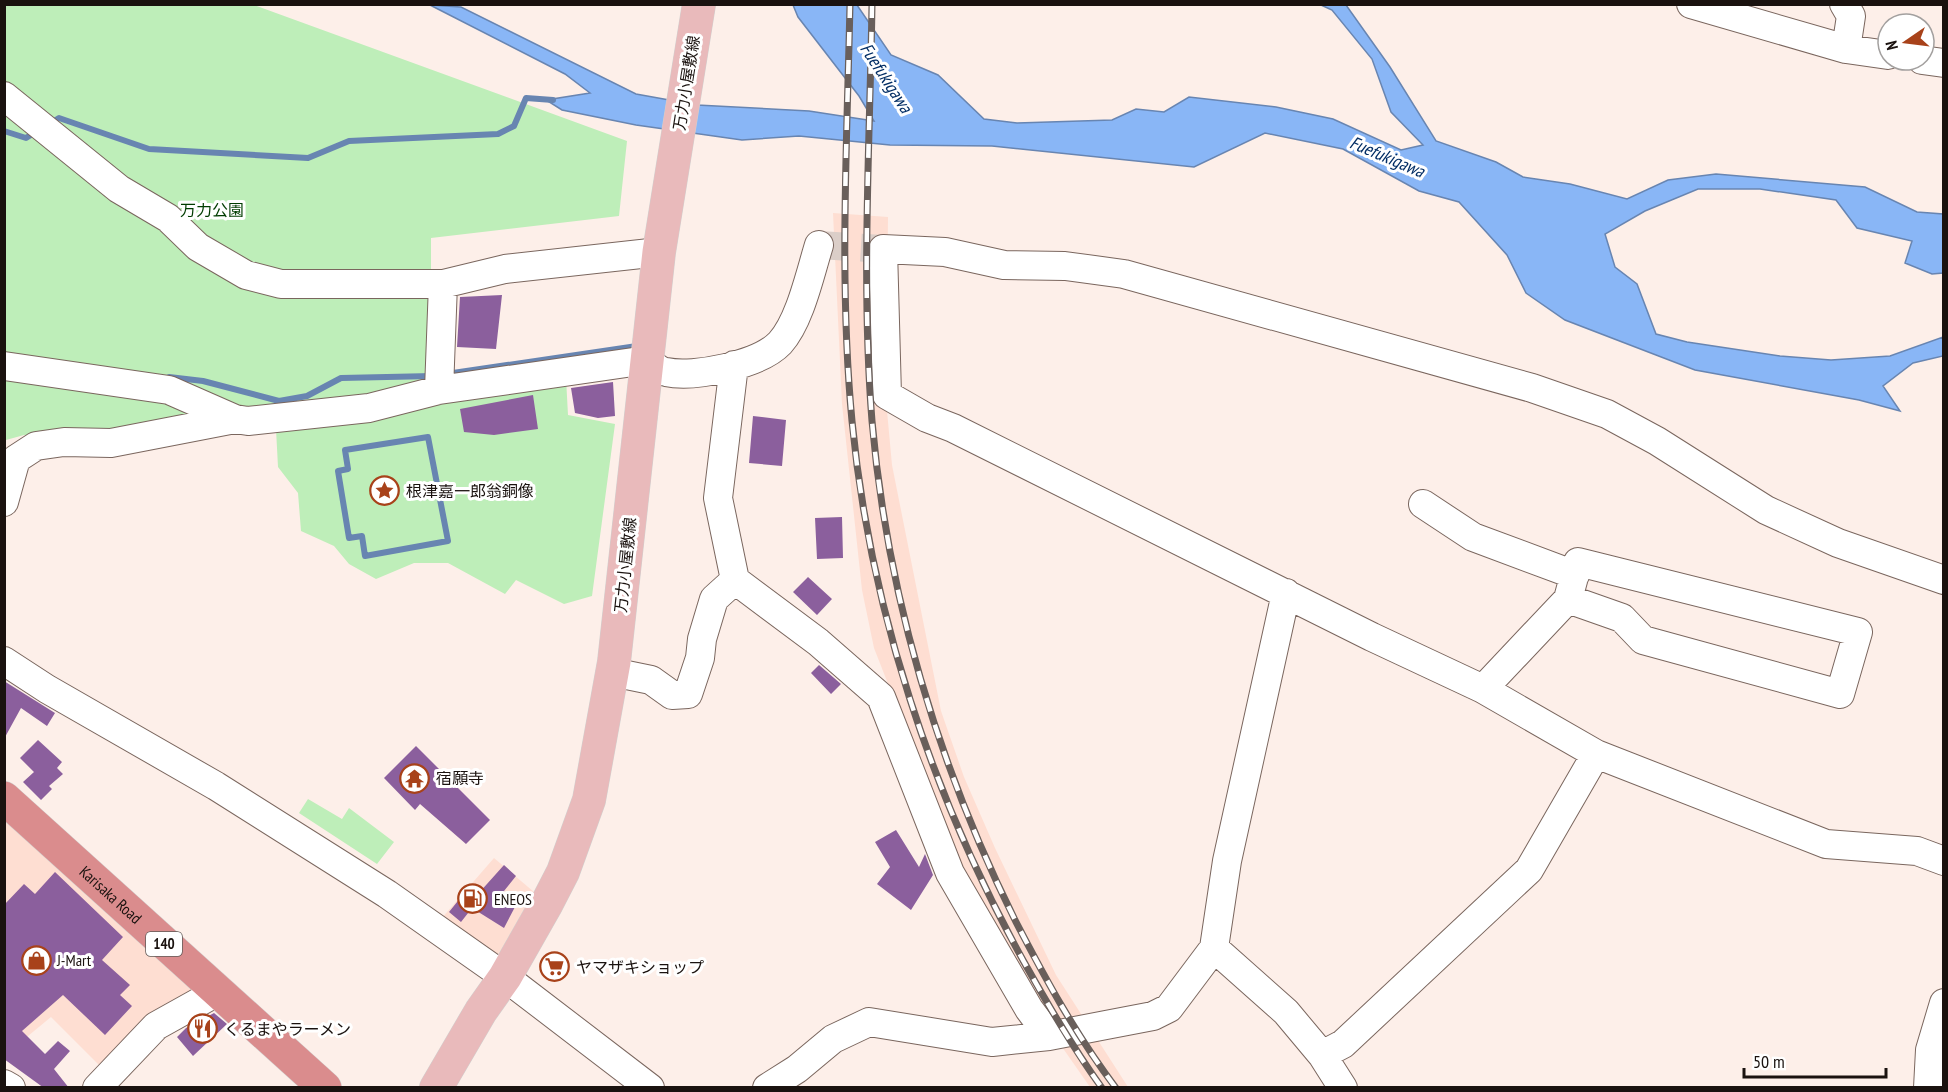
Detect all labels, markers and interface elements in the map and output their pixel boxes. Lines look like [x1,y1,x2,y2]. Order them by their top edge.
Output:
north arrow [1876,12,1936,72]
street label: 万力小屋敷線 [669,34,703,132]
water label: Fuefukigawa [855,38,918,118]
text: N [1881,39,1902,52]
water label: Fuefukigawa [1346,131,1429,183]
park label: 万力公園 [180,200,244,220]
place icon: 根津嘉一郎翁銅像 [369,475,401,507]
place label: 根津嘉一郎翁銅像 [406,481,534,501]
street label: 万力小屋敷線 [610,516,640,614]
temple icon: 宿願寺 [399,762,431,794]
place label: 宿願寺 [436,768,484,788]
street label: Karisaka Road [76,861,146,928]
fuel station icon: ENEOS [457,883,489,915]
place label: ENEOS [494,889,532,909]
road number: 140 [146,932,182,956]
shop icon: J-Mart [20,944,52,976]
place label: J-Mart [56,950,92,970]
supermarket icon: ヤマザキショップ [539,951,571,983]
place label: ヤマザキショップ [576,957,704,977]
restaurant icon: くるまやラーメン [187,1013,219,1045]
place label: くるまやラーメン [224,1019,351,1039]
scale bar [1744,1041,1886,1079]
text: 50 m [1753,1050,1785,1073]

